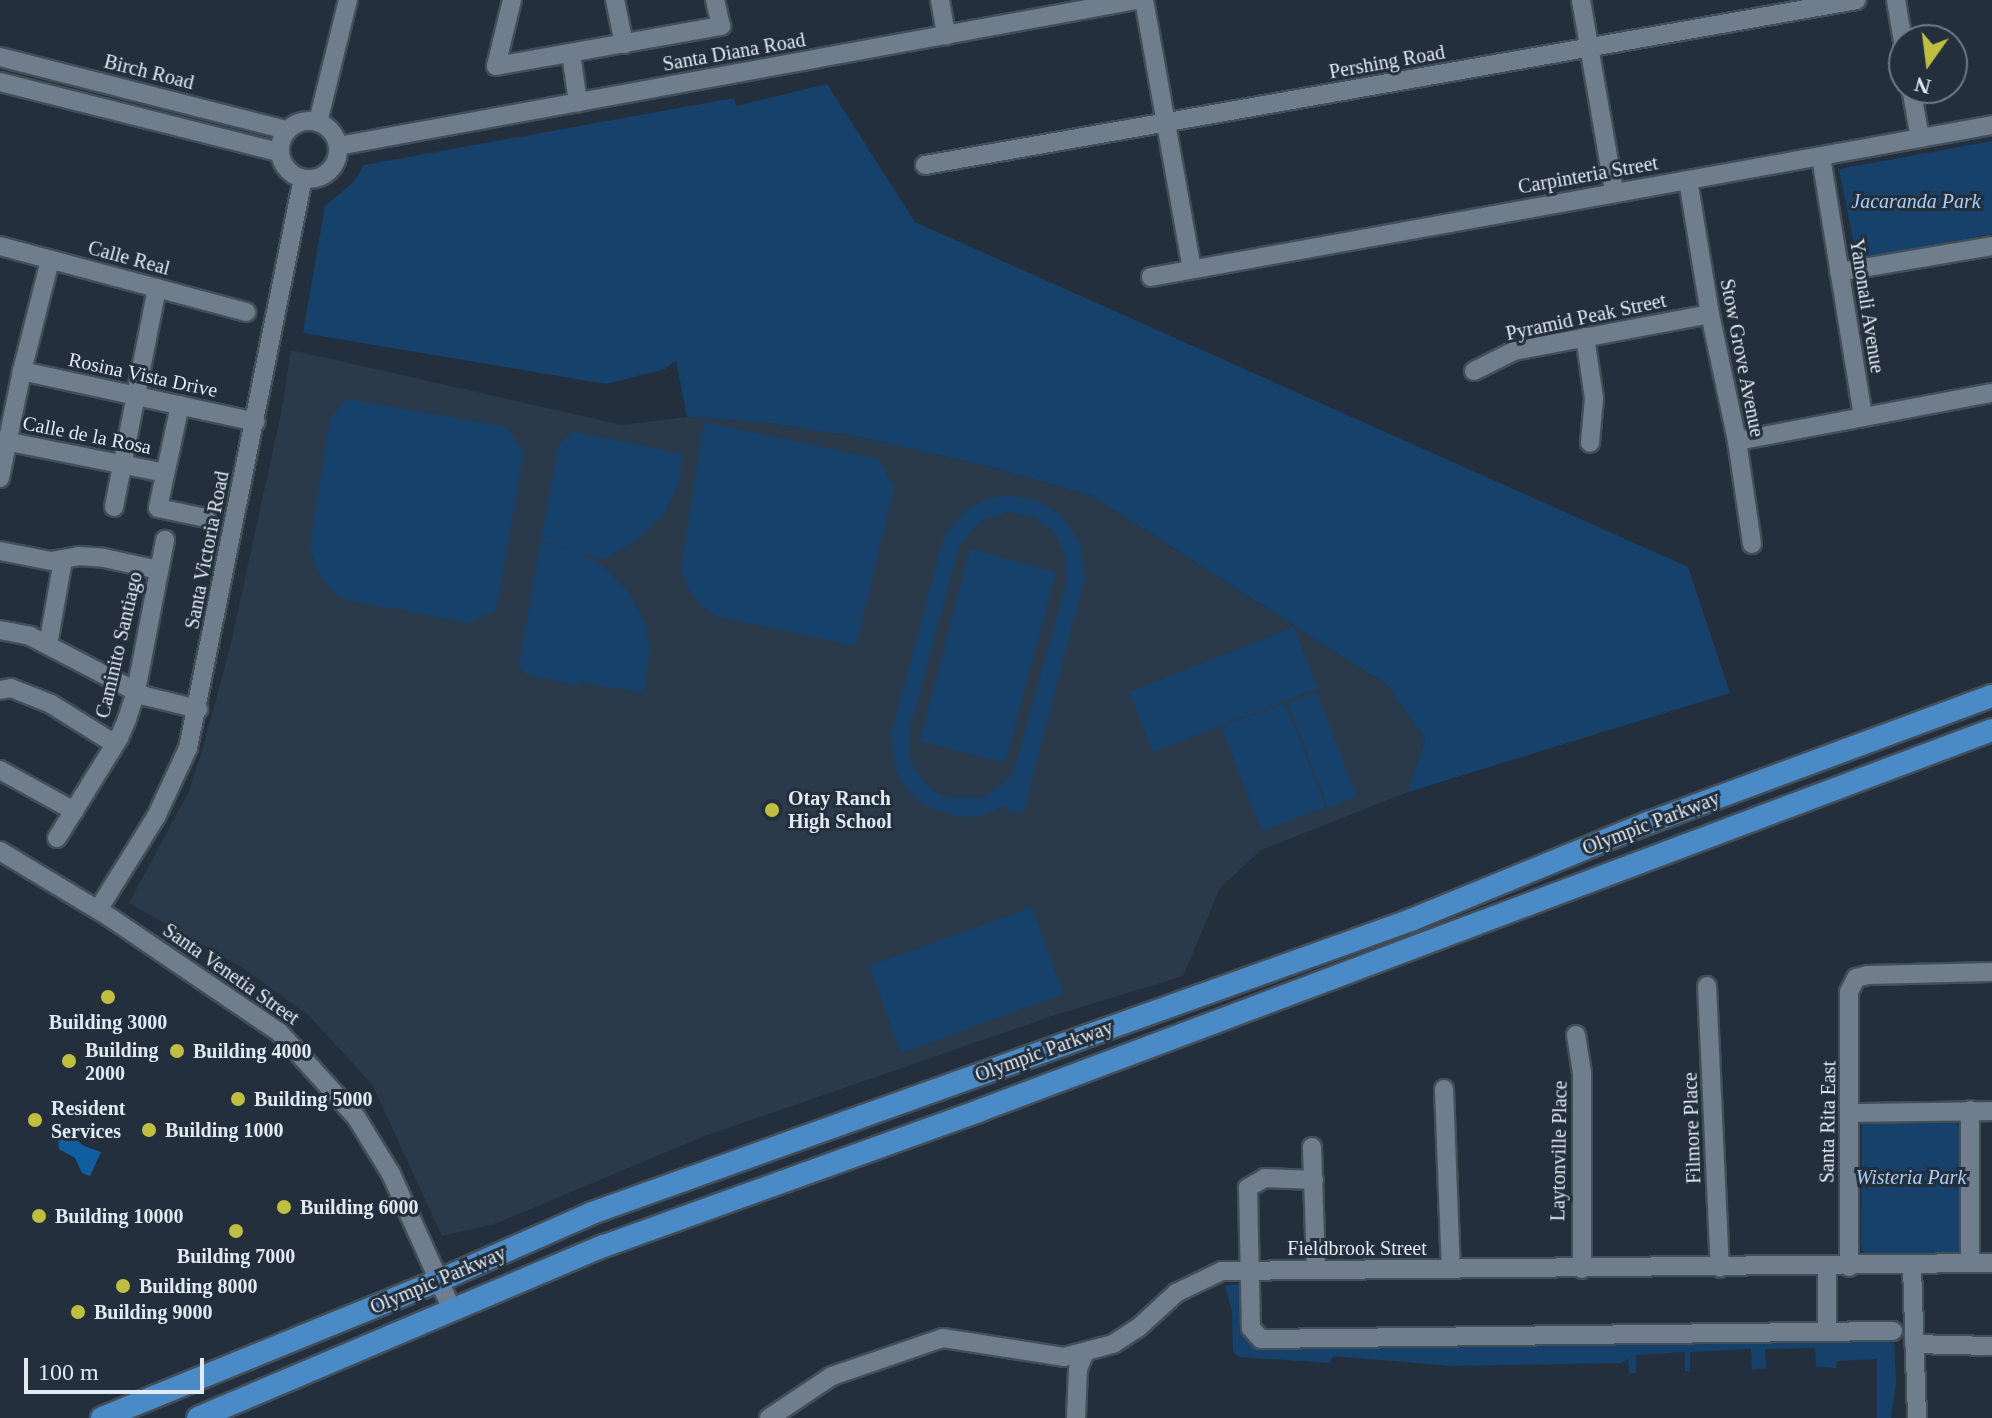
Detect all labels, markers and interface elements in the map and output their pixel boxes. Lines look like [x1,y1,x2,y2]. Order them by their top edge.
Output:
north arrow [1888,24,1968,104]
street label: Santa Diana Road [661,28,807,76]
street label: Pershing Road [1327,40,1447,84]
street label: Birch Road [102,49,196,95]
text: N [1912,72,1933,100]
street label: Carpinteria Street [1516,151,1660,199]
park label: Jacaranda Park [1851,189,1981,213]
street label: Calle Real [85,236,173,280]
street label: Yanonali Avenue [1844,236,1890,376]
street label: Stow Grove Avenue [1715,276,1769,440]
street label: Pyramid Peak Street [1504,288,1668,346]
street label: Rosina Vista Drive [66,347,220,403]
street label: Calle de la Rosa [21,411,153,459]
street label: Santa Victoria Road [180,469,234,631]
street label: Caminito Santiago [90,569,148,721]
place label: Otay Ranch High School [788,786,892,833]
street label: Olympic Parkway [1579,786,1723,860]
marker: Otay Ranch High School [763,801,781,819]
street label: Santa Venetia Street [158,918,304,1030]
marker: Building 3000 [99,988,117,1006]
place label: Building 3000 [49,1010,167,1034]
street label: Olympic Parkway [972,1015,1116,1087]
place label: Building 2000 [85,1038,158,1085]
place label: Building 4000 [193,1039,311,1063]
marker: Building 4000 [168,1042,186,1060]
marker: Building 2000 [60,1052,78,1070]
street label: Santa Rita East [1815,1061,1841,1183]
street label: Filmore Place [1678,1072,1706,1184]
street label: Laytonville Place [1546,1081,1572,1221]
place label: Building 5000 [254,1087,372,1111]
marker: Building 5000 [229,1090,247,1108]
place label: Resident Services [51,1096,125,1143]
marker: Resident Services [26,1111,44,1129]
place label: Building 1000 [165,1118,283,1142]
marker: Building 1000 [140,1121,158,1139]
park label: Wisteria Park [1856,1165,1966,1189]
place label: Building 6000 [300,1195,418,1219]
marker: Building 6000 [275,1198,293,1216]
place label: Building 10000 [55,1204,183,1228]
marker: Building 10000 [30,1207,48,1225]
marker: Building 7000 [227,1222,245,1240]
street label: Fieldbrook Street [1287,1236,1427,1260]
street label: Olympic Parkway [367,1241,509,1319]
place label: Building 7000 [177,1244,295,1268]
place label: Building 8000 [139,1274,257,1298]
marker: Building 8000 [114,1277,132,1295]
place label: Building 9000 [94,1300,212,1324]
marker: Building 9000 [69,1303,87,1321]
scale bar [28,1342,208,1392]
text: 100 m [38,1359,99,1385]

